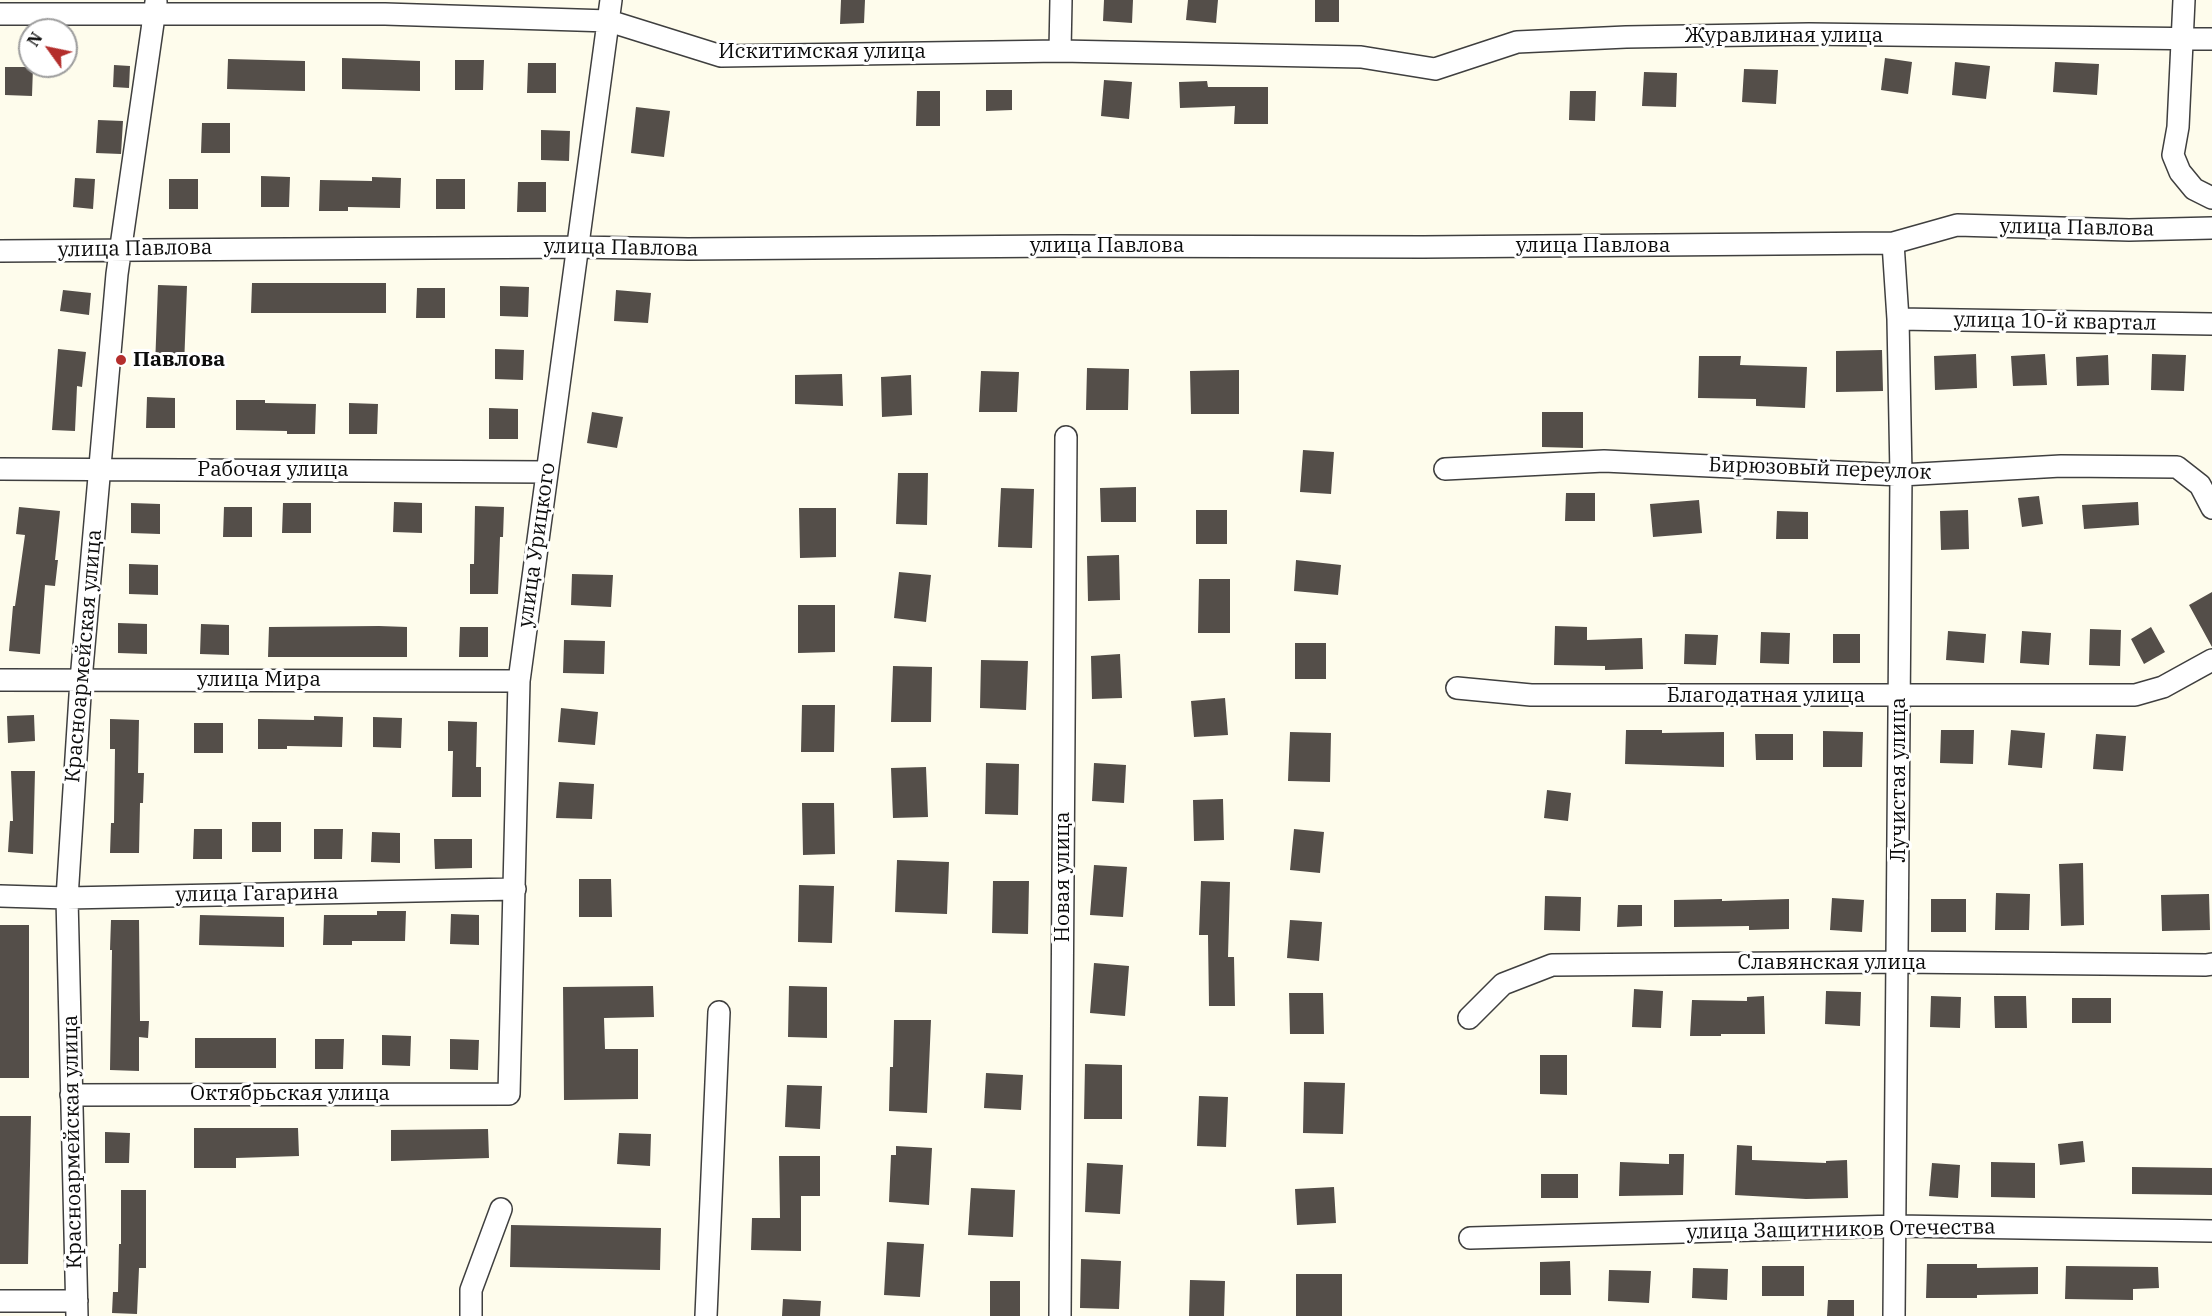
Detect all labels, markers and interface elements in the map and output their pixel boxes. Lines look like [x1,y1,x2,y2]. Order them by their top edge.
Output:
north arrow [18,18,78,78]
street label: Журавлиная улица [1685,23,1883,49]
text: N [23,29,46,50]
street label: Искитимская улица [718,39,926,65]
street label: улица Павлова [1999,214,2155,242]
street label: улица Павлова [1030,233,1184,259]
street label: улица Павлова [1516,233,1670,259]
street label: улица Павлова [543,234,699,262]
street label: улица Павлова [57,235,213,263]
street label: улица 10-й квартал [1953,308,2157,336]
place label: Павлова [133,347,225,373]
marker: Павлова [114,353,128,367]
street label: Бирюзовый переулок [1708,453,1932,485]
street label: Рабочая улица [197,457,349,483]
street label: улица Урицкого [513,461,561,629]
street label: Красноармейская улица [60,528,108,784]
street label: улица Мира [197,667,321,693]
street label: Благодатная улица [1667,683,1865,709]
street label: Лучистая улица [1886,697,1912,863]
street label: Новая улица [1050,812,1076,942]
street label: улица Гагарина [175,880,339,908]
street label: Славянская улица [1737,950,1927,976]
street label: Красноармейская улица [58,1015,88,1269]
street label: Октябрьская улица [190,1081,390,1107]
street label: улица Защитников Отечества [1686,1215,1996,1245]

